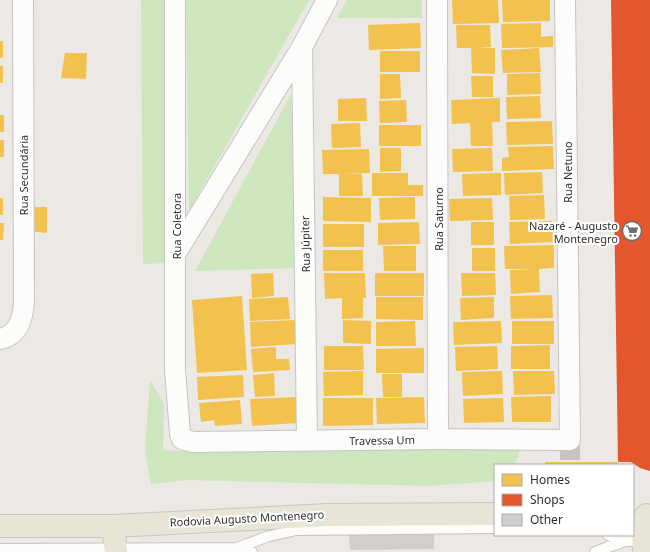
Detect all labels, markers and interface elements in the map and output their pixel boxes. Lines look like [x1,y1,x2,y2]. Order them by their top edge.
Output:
street label: Rua Secundária [16,135,31,215]
street label: Rua Netuno [560,141,575,203]
street label: Rua Saturno [431,187,446,251]
street label: Rua Coletora [169,193,184,259]
street label: Rua Júpiter [297,215,313,273]
place label: Nazaré - Augusto Montenegro [529,218,618,246]
supermarket icon: Nazaré - Augusto Montenegro [621,220,643,242]
street label: Travessa Um [349,432,415,448]
legend [494,464,634,536]
text: Homes [530,471,570,488]
text: Shops [530,491,565,508]
street label: Rodovia Augusto Montenegro [169,506,325,530]
text: Other [530,511,563,528]

